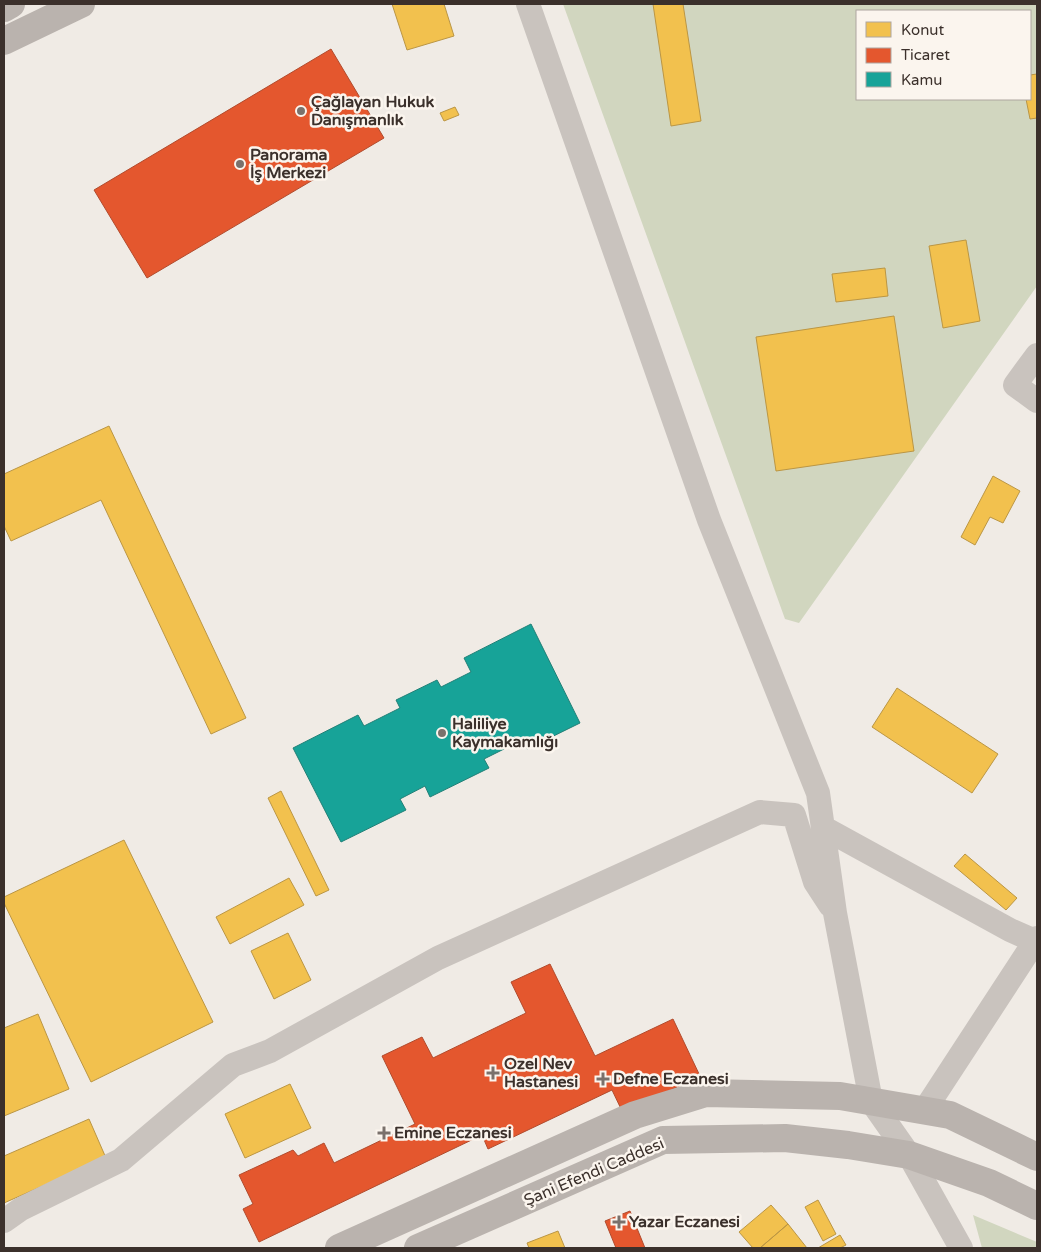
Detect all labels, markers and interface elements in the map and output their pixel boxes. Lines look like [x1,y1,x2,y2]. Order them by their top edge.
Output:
legend [856,10,1031,100]
text: Konut [901,21,944,39]
text: Ticaret [901,46,950,64]
text: Kamu [901,71,942,89]
place label: Çağlayan Hukuk Danışmanlık [311,92,435,130]
marker: Çağlayan Hukuk Danışmanlık [295,105,307,117]
place label: Panorama İş Merkezi [250,145,328,183]
marker: Panorama İş Merkezi [234,158,246,170]
place label: Haliliye Kaymakamlığı [452,714,558,752]
marker: Haliliye Kaymakamlığı [436,727,448,739]
place label: Ozel Nev Hastanesi [504,1054,578,1092]
marker: Ozel Nev Hastanesi [486,1066,500,1080]
place label: Defne Eczanesi [613,1069,729,1089]
marker: Defne Eczanesi [597,1073,609,1085]
place label: Emine Eczanesi [394,1123,512,1143]
marker: Emine Eczanesi [378,1127,390,1139]
street label: Şani Efendi Caddesi [521,1133,667,1211]
place label: Yazar Eczanesi [629,1212,740,1232]
marker: Yazar Eczanesi [613,1216,625,1228]

